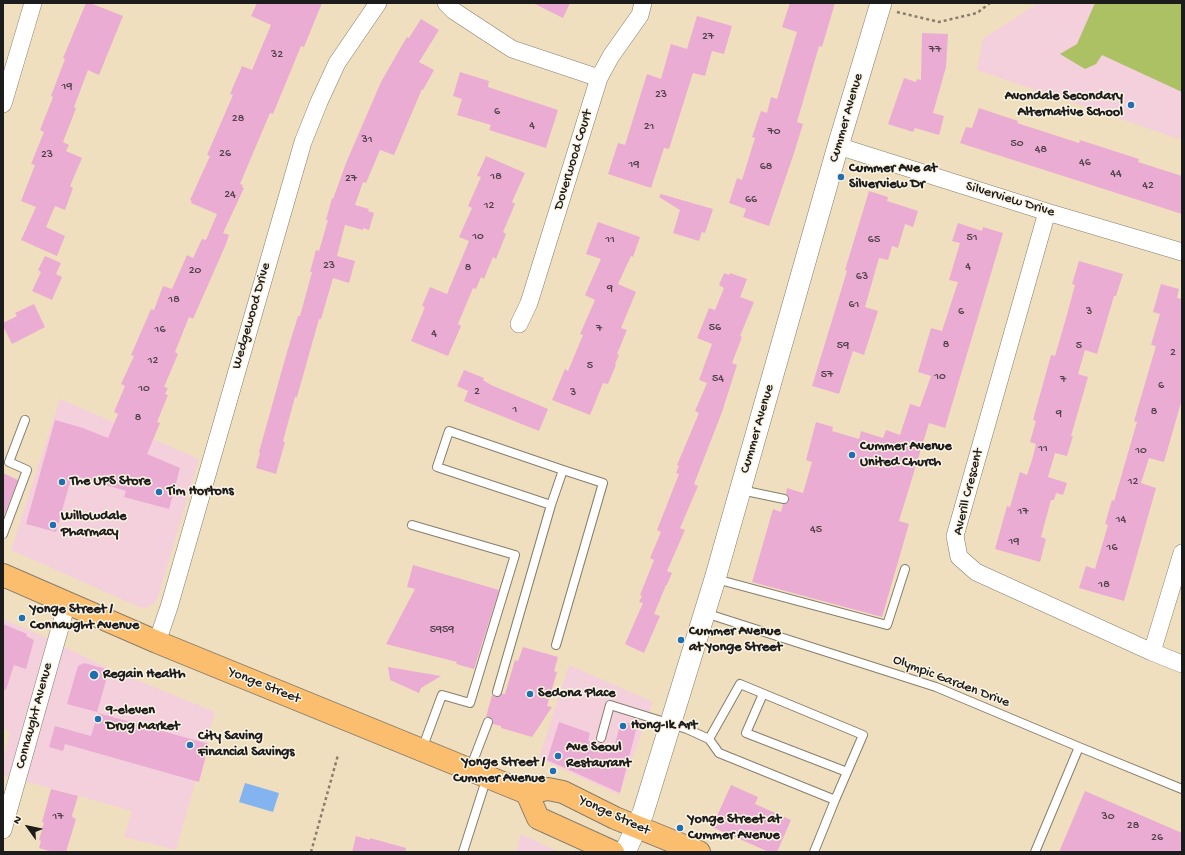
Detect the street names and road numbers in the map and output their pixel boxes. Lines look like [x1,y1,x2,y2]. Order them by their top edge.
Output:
street label: Cummer Avenue [826,72,868,164]
street label: Doverwood Court [551,108,597,212]
street label: Silverview Drive [964,179,1056,221]
street label: Wedgewood Drive [229,261,275,371]
street label: Cummer Avenue [737,383,779,475]
street label: Averill Crescent [950,447,988,537]
street label: Olympic Garden Drive [890,652,1012,712]
street label: Connaught Avenue [13,661,57,771]
street label: Yonge Street [226,664,302,708]
street label: Yonge Street [576,792,652,840]

